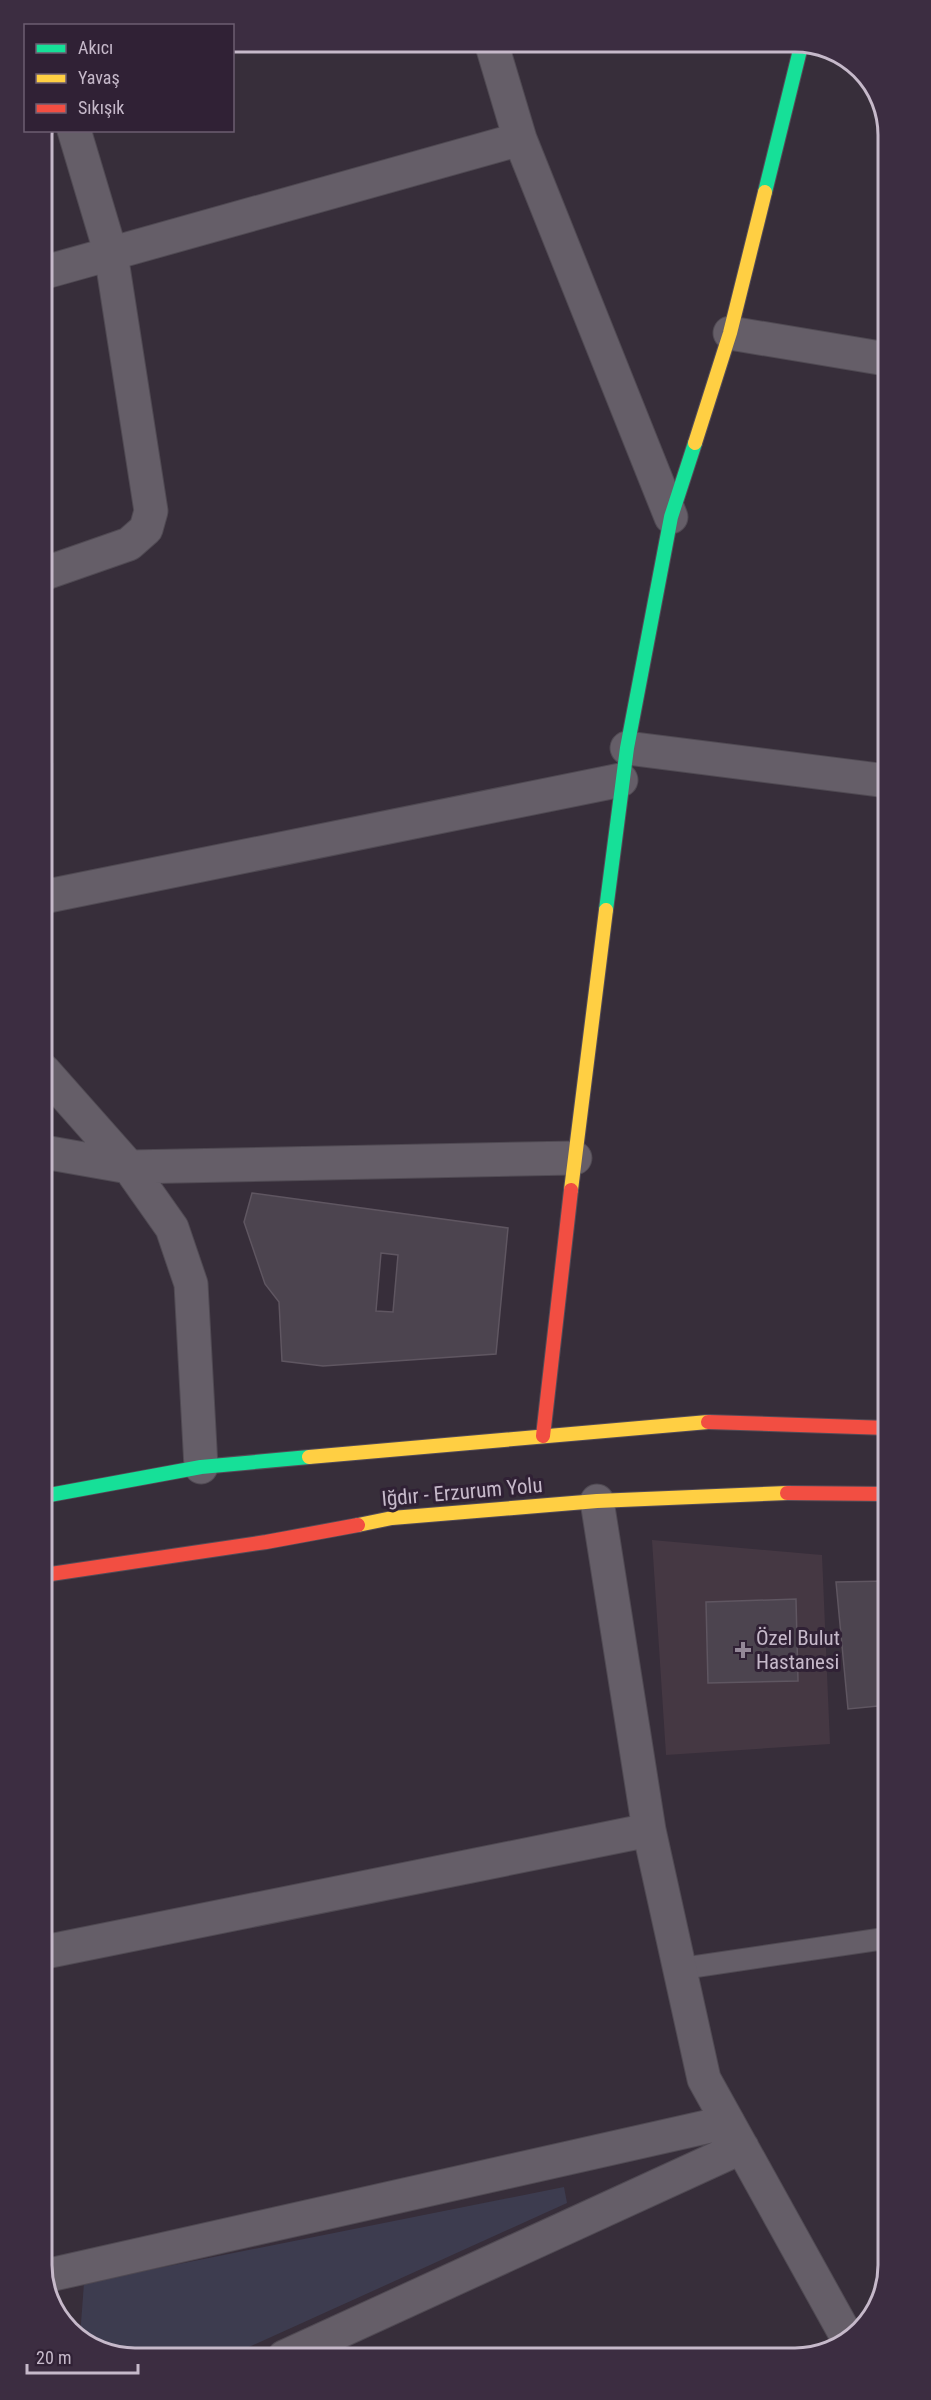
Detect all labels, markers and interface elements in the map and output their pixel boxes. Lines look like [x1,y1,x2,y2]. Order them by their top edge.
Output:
legend [24,24,234,132]
text: Akıcı [78,37,113,58]
text: Yavaş [78,67,120,88]
text: Sıkışık [78,97,124,118]
street label: Iğdır - Erzurum Yolu [381,1473,543,1511]
place label: Özel Bulut Hastanesi [756,1626,840,1674]
marker: Özel Bulut Hastanesi [734,1641,752,1659]
scale bar [27,2337,138,2375]
text: 20 m [36,2347,71,2368]

